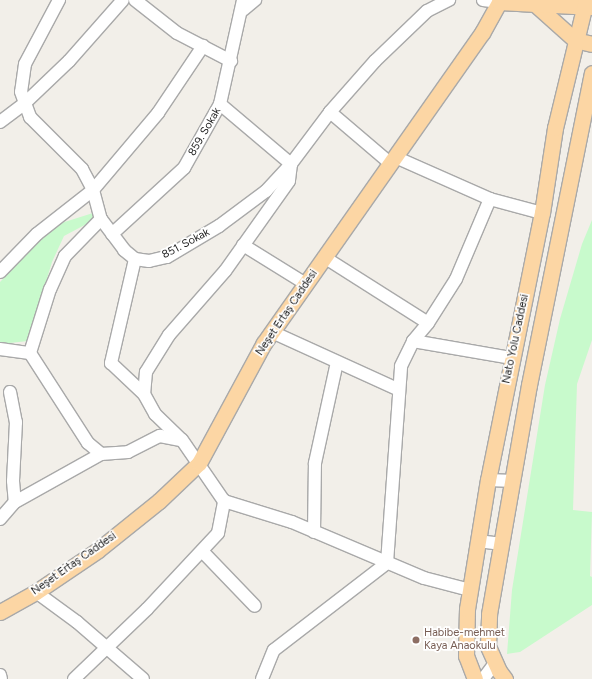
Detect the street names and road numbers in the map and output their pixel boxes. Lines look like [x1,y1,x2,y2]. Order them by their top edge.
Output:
street label: 859. Sokak [186,105,224,159]
street label: 851. Sokak [160,226,212,262]
street label: Neşet Ertaş Caddesi [253,268,321,358]
street label: Nato Yolu Caddesi [500,293,532,385]
street label: Neşet Ertaş Caddesi [29,530,119,598]

